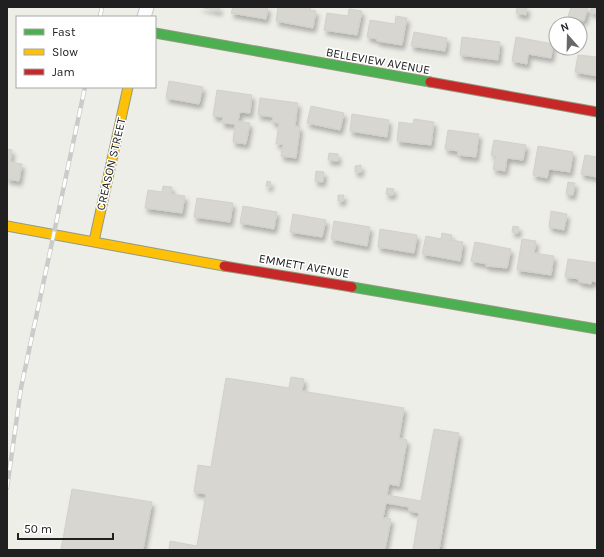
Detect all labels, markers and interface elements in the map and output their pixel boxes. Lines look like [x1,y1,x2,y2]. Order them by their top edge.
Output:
legend [16,16,156,88]
north arrow [548,16,588,56]
text: N [559,20,571,35]
text: Fast [52,25,76,39]
text: Slow [52,45,78,59]
street label: BELLEVIEW AVENUE [325,45,431,77]
text: Jam [52,65,75,79]
street label: CREASON STREET [94,116,128,212]
street label: EMMETT AVENUE [258,251,350,281]
scale bar [18,515,113,541]
text: 50 m [24,522,52,536]

